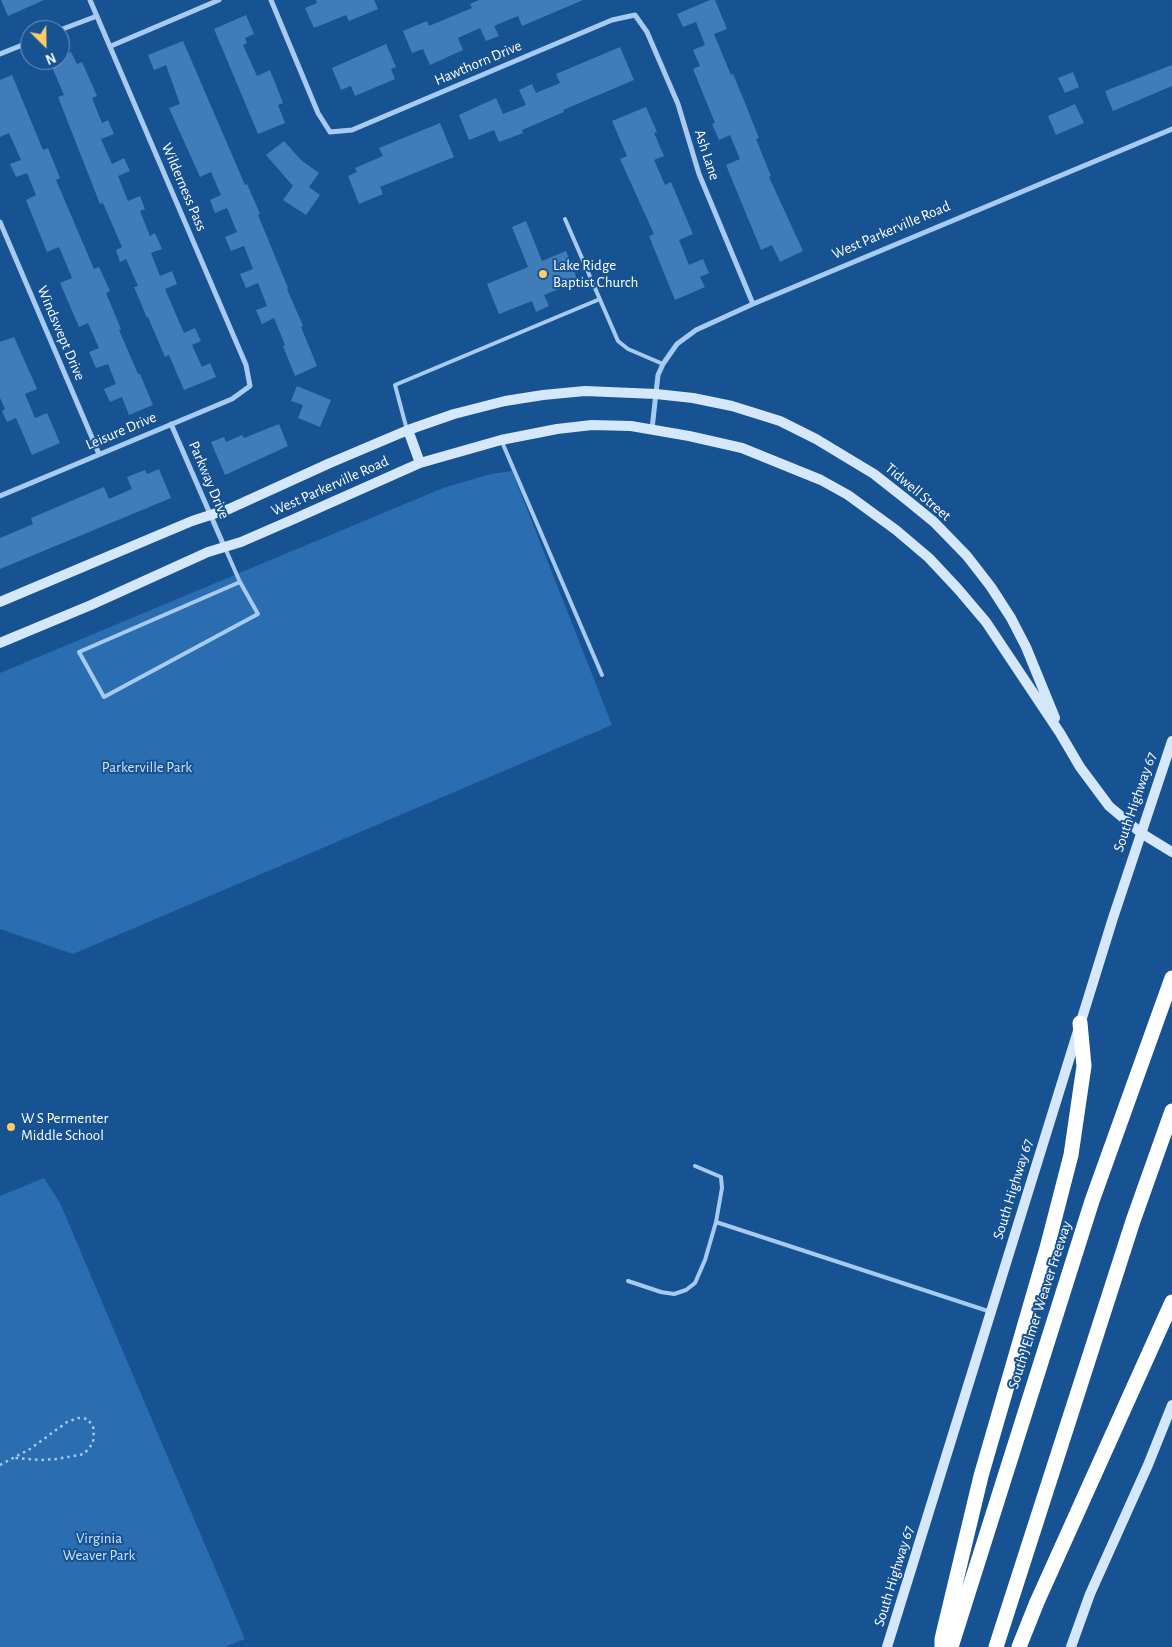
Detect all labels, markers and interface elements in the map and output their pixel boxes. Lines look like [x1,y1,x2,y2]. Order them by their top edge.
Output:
north arrow [20,20,70,70]
street label: Hawthorn Drive [432,37,524,89]
text: N [43,50,58,66]
street label: Ash Lane [690,127,724,183]
street label: Wilderness Pass [157,140,211,234]
street label: West Parkerville Road [829,197,953,263]
place label: Lake Ridge Baptist Church [553,256,638,291]
marker: Lake Ridge Baptist Church [537,268,549,280]
street label: Windswept Drive [33,283,89,383]
street label: Leisure Drive [83,408,159,454]
street label: Parkway Drive [185,438,233,522]
street label: West Parkerville Road [268,452,392,520]
street label: Tidwell Street [881,459,955,525]
street label: South Highway 67 [1110,750,1160,854]
park label: Parkerville Park [102,758,192,776]
place label: W S Permenter Middle School [21,1109,108,1144]
marker: W S Permenter Middle School [5,1121,17,1133]
street label: South Highway 67 [989,1136,1037,1242]
street label: South J Elmer Weaver Freeway [1004,1219,1076,1391]
street label: South Highway 67 [870,1523,918,1629]
park label: Virginia Weaver Park [63,1529,135,1564]

